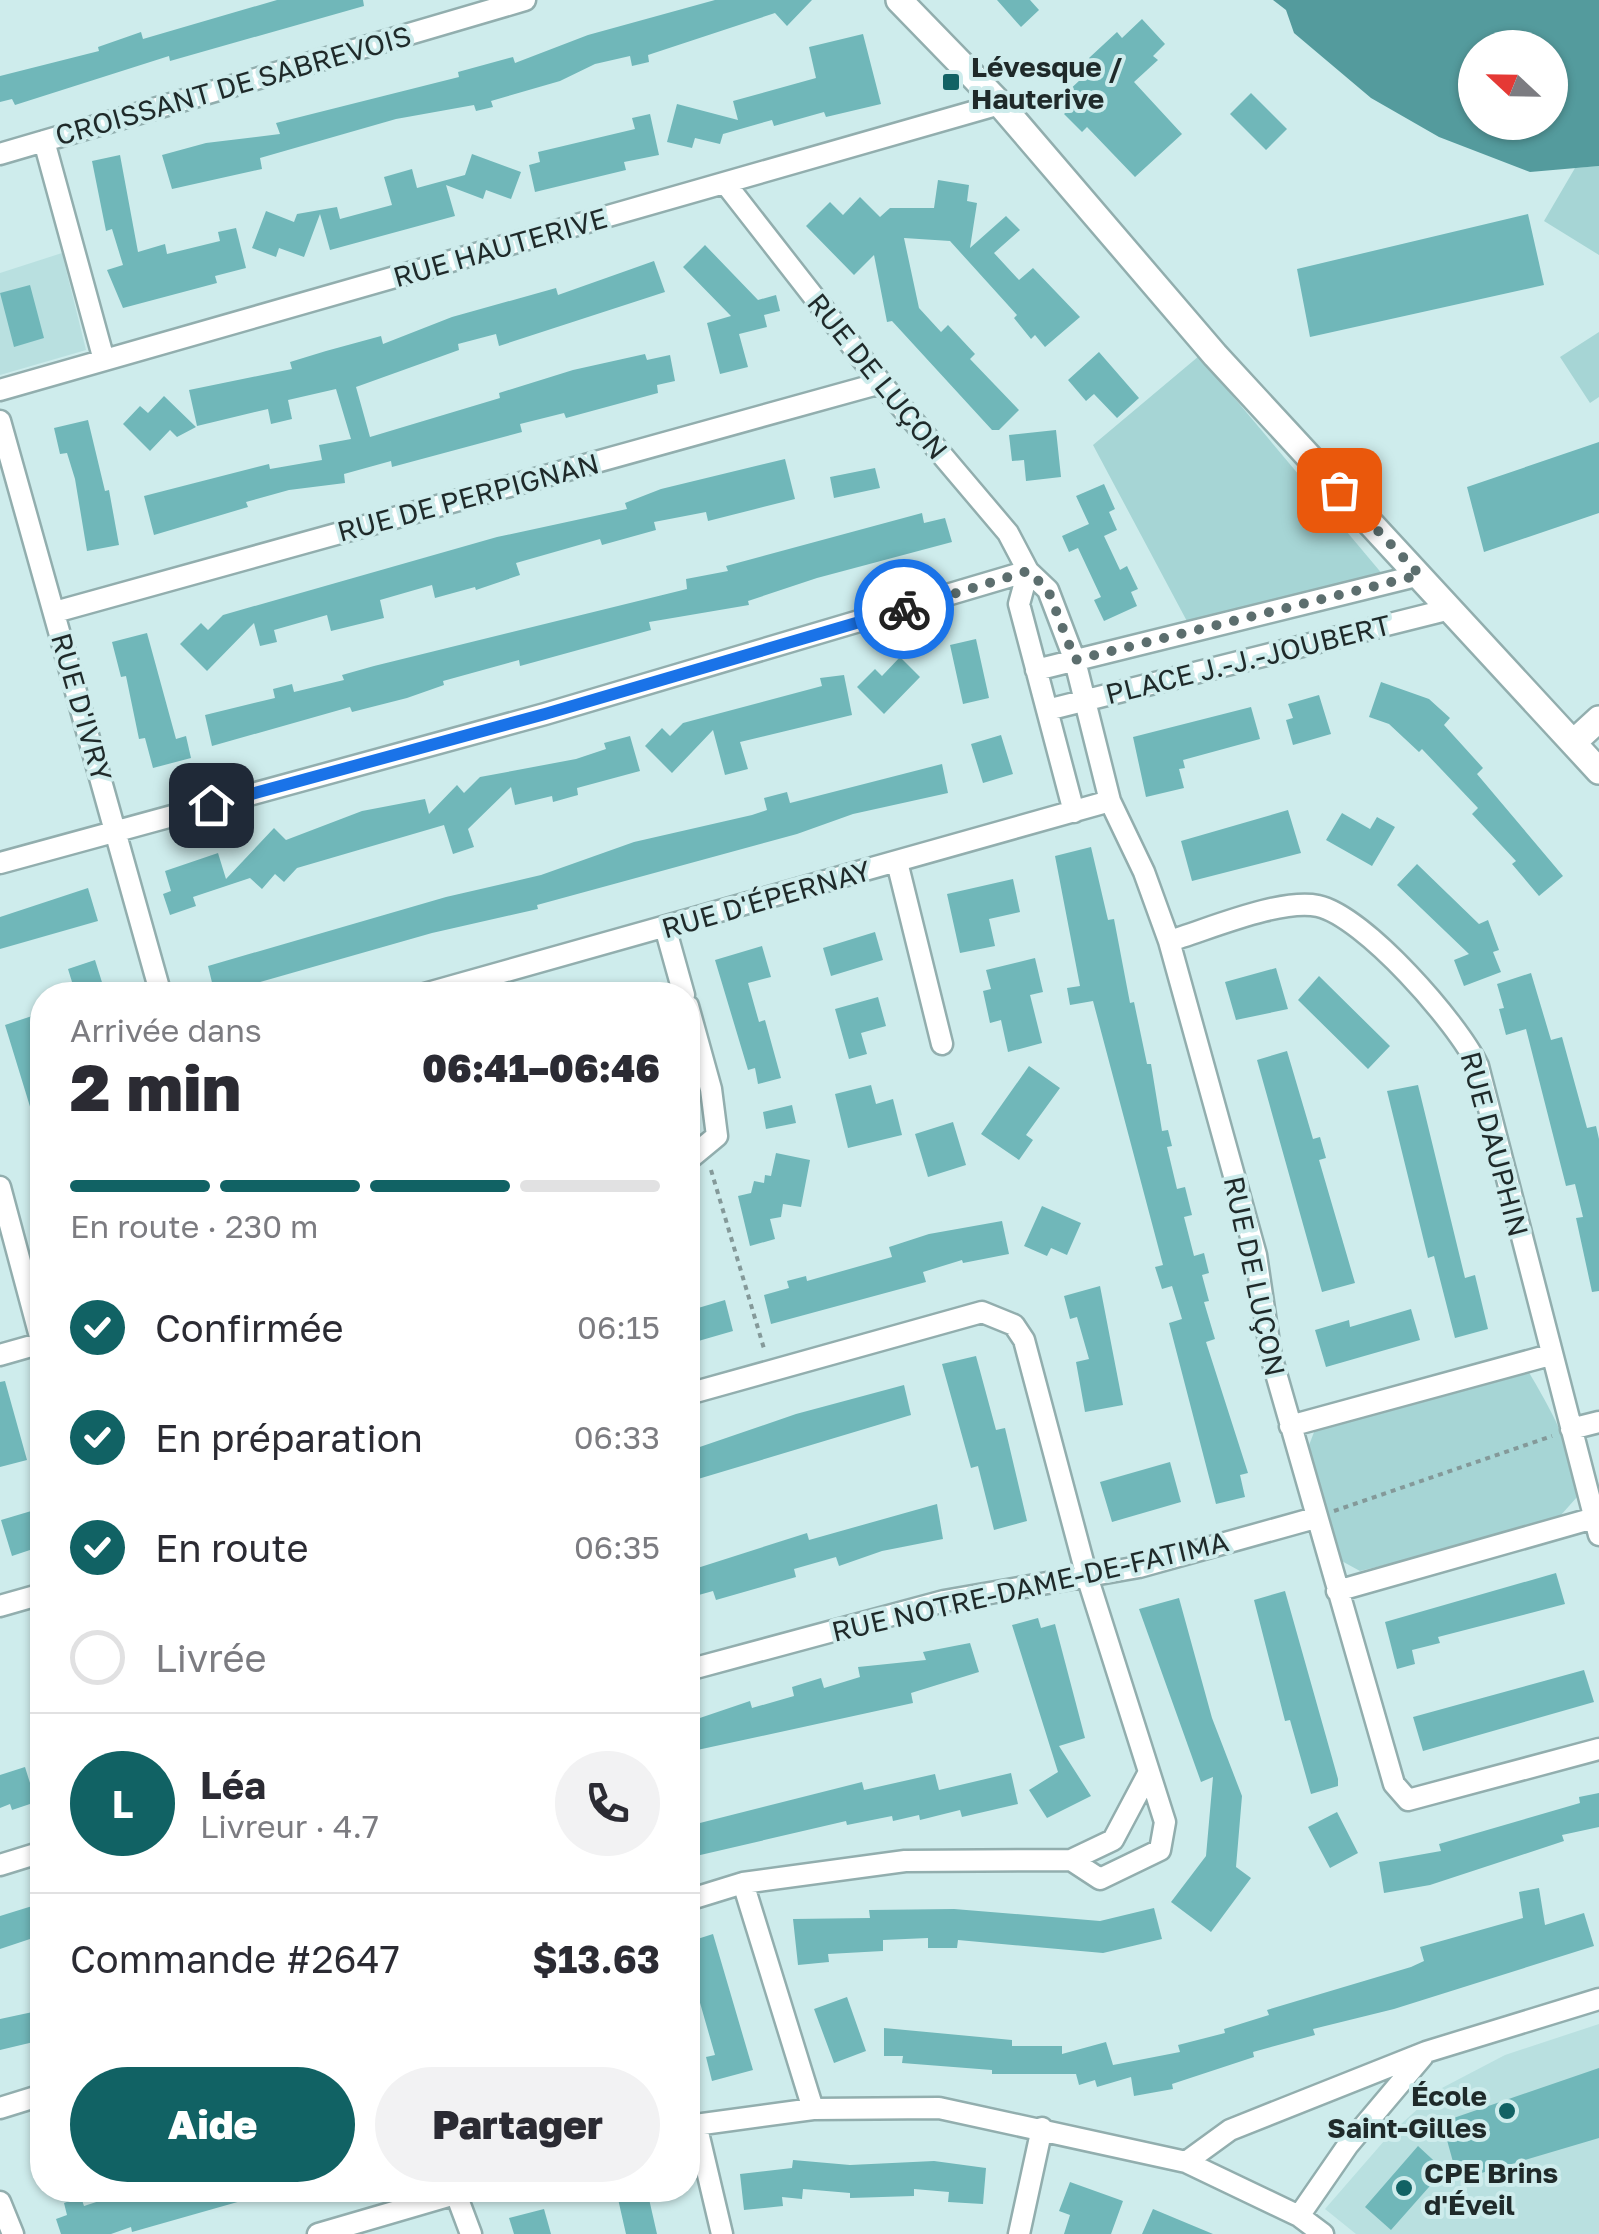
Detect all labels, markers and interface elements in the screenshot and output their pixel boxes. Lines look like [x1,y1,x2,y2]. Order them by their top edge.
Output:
street label: CROISSANT DE SABREVOIS [51,18,415,152]
north arrow [1458,30,1568,140]
map controls [1458,30,1568,140]
place label: Lévesque / Hauterive [971,50,1123,115]
marker: Lévesque / Hauterive [940,71,962,93]
street label: RUE HAUTERIVE [389,201,611,293]
street label: RUE DE LUÇON [801,287,955,465]
street label: RUE DE PERPIGNAN [334,446,602,548]
pin [1297,448,1382,533]
icon: bag [1312,463,1367,518]
courier [854,559,954,659]
icon: bike [877,582,932,637]
street label: PLACE J.-J.-JOUBERT [1102,608,1394,710]
street label: RUE D'IVRY [45,629,119,785]
pin [169,763,254,848]
icon: home [184,778,239,833]
street label: RUE D'ÉPERNAY [658,853,874,945]
text: Arrivée dans [70,1011,262,1049]
text: 06:41–06:46 [422,1045,660,1090]
text: 2 min [70,1047,241,1125]
street label: RUE DAUPHIN [1454,1048,1536,1240]
street label: RUE DE LUÇON [1218,1173,1292,1379]
text: En route · 230 m [70,1207,318,1245]
icon: check [70,1300,125,1355]
text: Confirmée [155,1305,344,1350]
text: 06:15 [577,1308,660,1346]
icon: check [70,1410,125,1465]
text: En préparation [155,1415,423,1460]
text: 06:33 [574,1418,660,1456]
icon: check [70,1520,125,1575]
street label: RUE NOTRE-DAME-DE-FATIMA [828,1524,1232,1648]
text: En route [155,1525,309,1570]
text: 06:35 [574,1528,660,1566]
text: Livrée [155,1635,267,1680]
button: phone [555,1751,660,1856]
text: Léa [200,1762,266,1807]
text: L [112,1781,133,1826]
text: Livreur · 4.7 [200,1807,379,1845]
text: Commande #2647 [70,1936,400,1981]
text: $13.63 [532,1936,660,1981]
button: Aide [70,2067,355,2182]
button: Partager [375,2067,660,2182]
place label: École Saint-Gilles [1327,2079,1487,2144]
marker: École Saint-Gilles [1496,2100,1518,2122]
place label: CPE Brins d'Éveil [1424,2156,1558,2221]
marker: CPE Brins d'Éveil [1393,2177,1415,2199]

